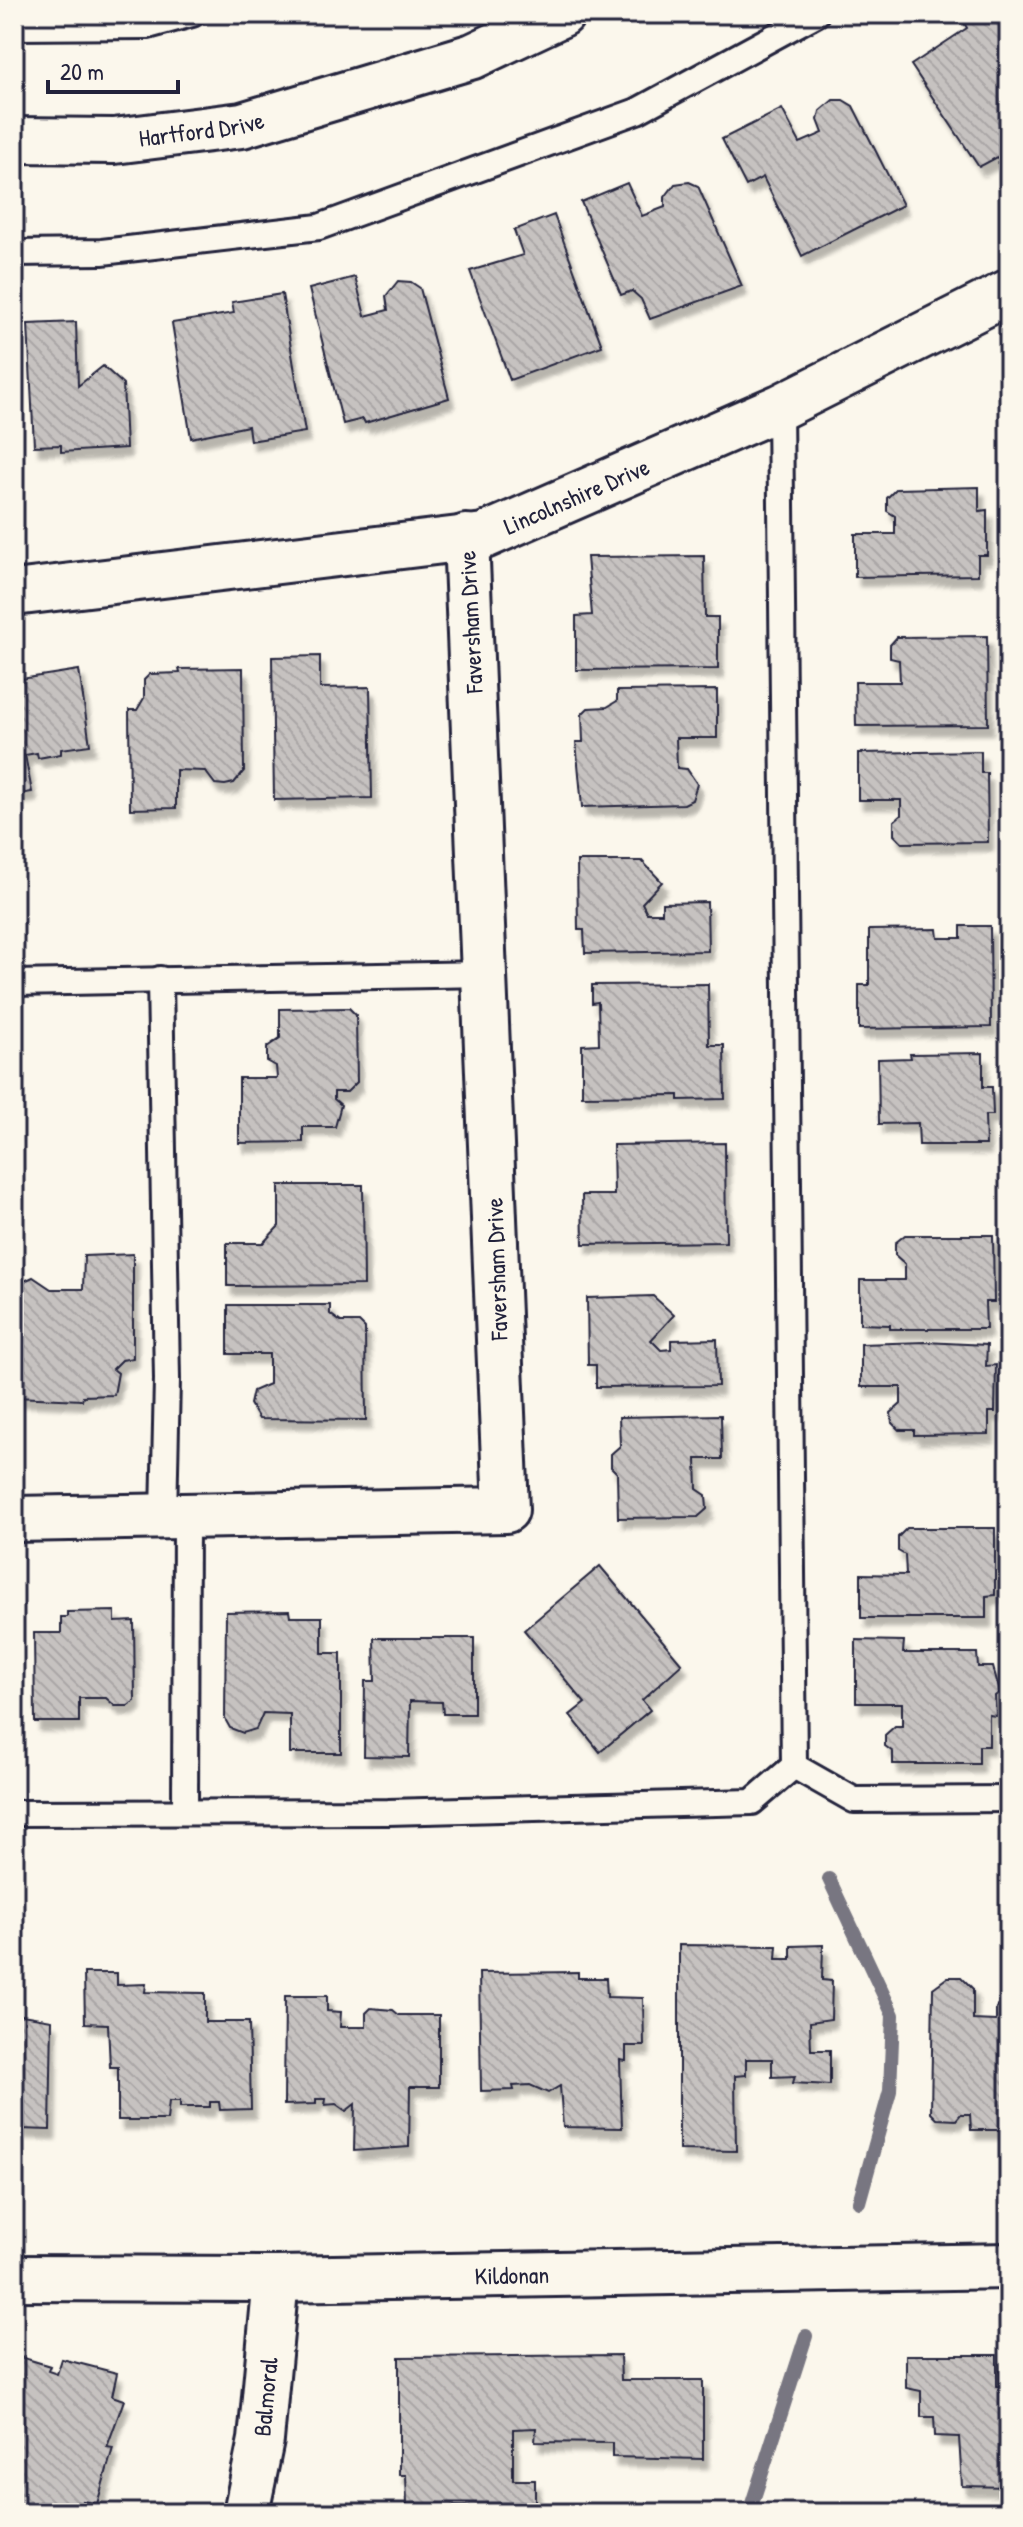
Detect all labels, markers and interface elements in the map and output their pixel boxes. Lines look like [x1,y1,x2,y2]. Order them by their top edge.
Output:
scale bar [48,44,178,94]
text: 20 m [60,55,104,87]
street label: Hartford Drive [137,103,268,154]
street label: Lincolnshire Drive [498,450,654,542]
street label: Faversham Drive [450,550,490,695]
street label: Faversham Drive [478,1197,515,1342]
street label: Kildonan [474,2258,550,2291]
street label: Balmoral [245,2355,285,2438]

